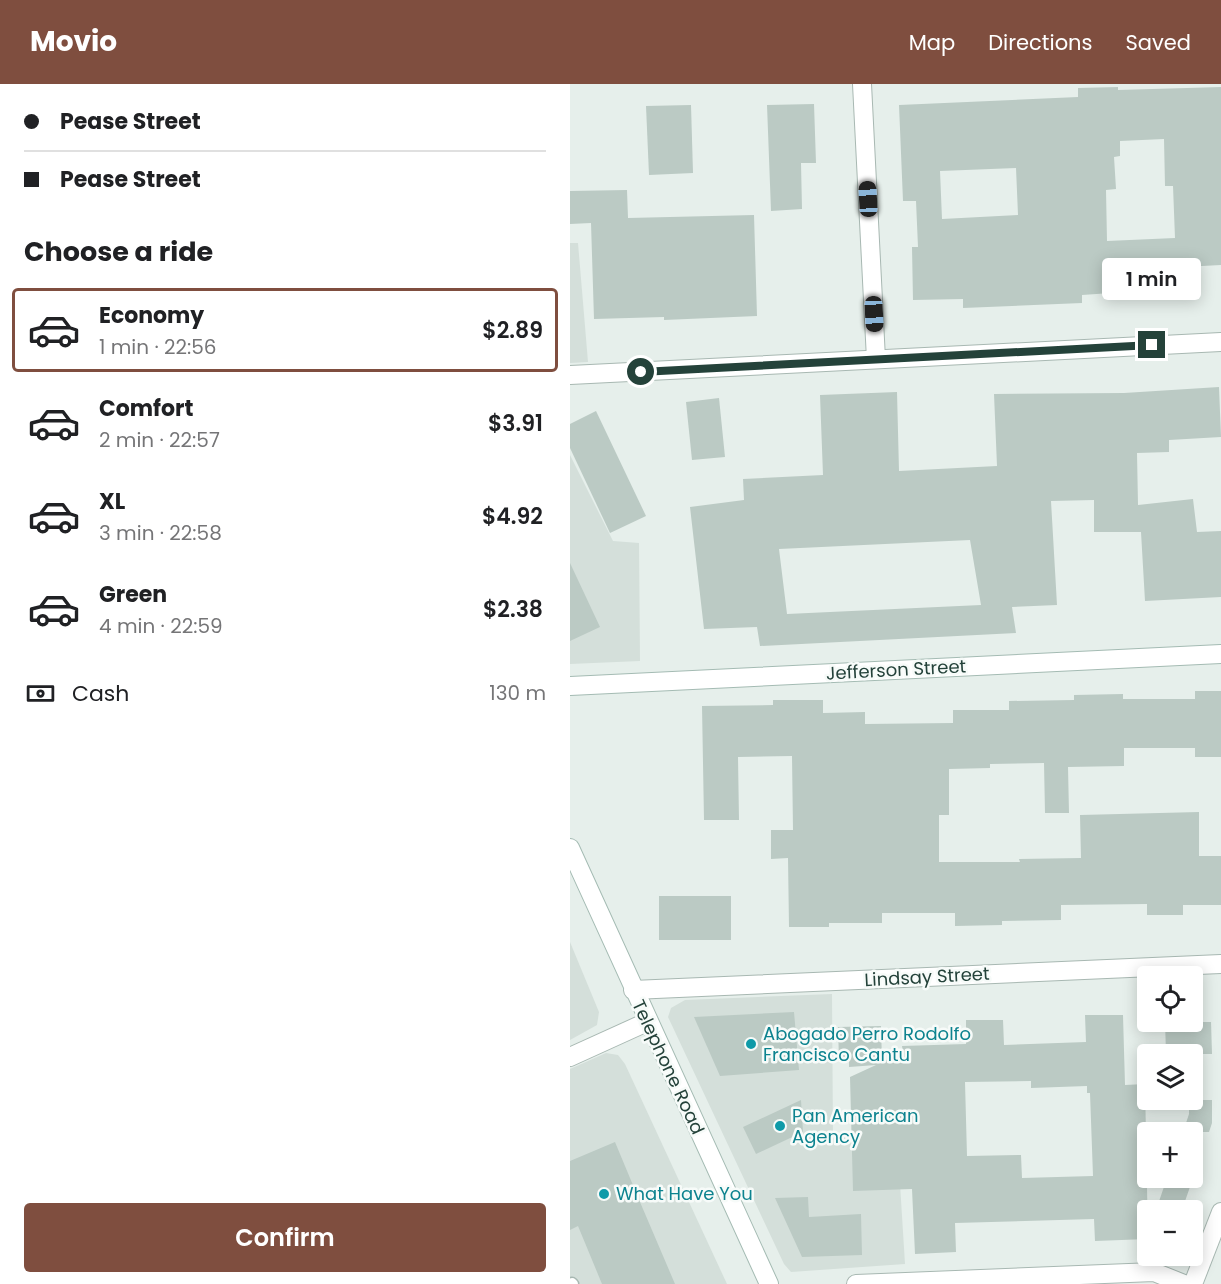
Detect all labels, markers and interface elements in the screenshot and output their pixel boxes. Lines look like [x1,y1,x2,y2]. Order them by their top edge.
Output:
text: Movio [30,22,117,61]
text: Map [909,28,955,57]
text: Directions [988,28,1092,57]
text: Saved [1125,28,1191,57]
text: Pease Street [60,106,201,137]
text: Pease Street [60,164,201,195]
car [858,181,878,217]
text: Choose a ride [24,233,213,270]
callout: 1 min [1102,258,1202,300]
text: 1 min [1126,265,1177,293]
car [864,296,884,332]
text: Economy [99,300,204,331]
icon: car [27,303,81,357]
text: $2.89 [482,315,543,346]
route end [1138,331,1165,358]
text: 1 min · 22:56 [99,333,217,361]
route start [627,358,654,385]
text: Comfort [99,393,193,424]
icon: car [27,396,81,450]
text: $3.91 [488,408,543,439]
text: 2 min · 22:57 [99,426,220,454]
text: XL [99,486,125,517]
icon: car [27,489,81,543]
text: $4.92 [482,501,543,532]
text: 3 min · 22:58 [99,519,222,547]
text: Green [99,579,167,610]
icon: car [27,582,81,636]
text: $2.38 [483,594,543,625]
text: 4 min · 22:59 [99,612,223,640]
street label: Jefferson Street [825,653,967,686]
icon: cash [24,677,57,710]
text: Cash [72,678,129,709]
text: 130 m [489,679,546,707]
street label: Lindsay Street [864,961,990,992]
map controls [1137,966,1203,1266]
button: locate [1137,966,1203,1032]
street label: Telephone Road [626,995,711,1138]
place label: Abogado Perro Rodolfo Francisco Cantu [763,1021,971,1067]
marker: Abogado Perro Rodolfo Francisco Cantu [744,1037,758,1051]
button: layers [1137,1044,1203,1110]
place label: Pan American Agency [792,1103,919,1149]
marker: Pan American Agency [773,1119,787,1133]
button: + [1137,1122,1203,1188]
place label: What Have You [616,1181,753,1206]
marker: What Have You [597,1187,611,1201]
button: − [1137,1200,1203,1266]
button: Confirm [24,1203,546,1272]

